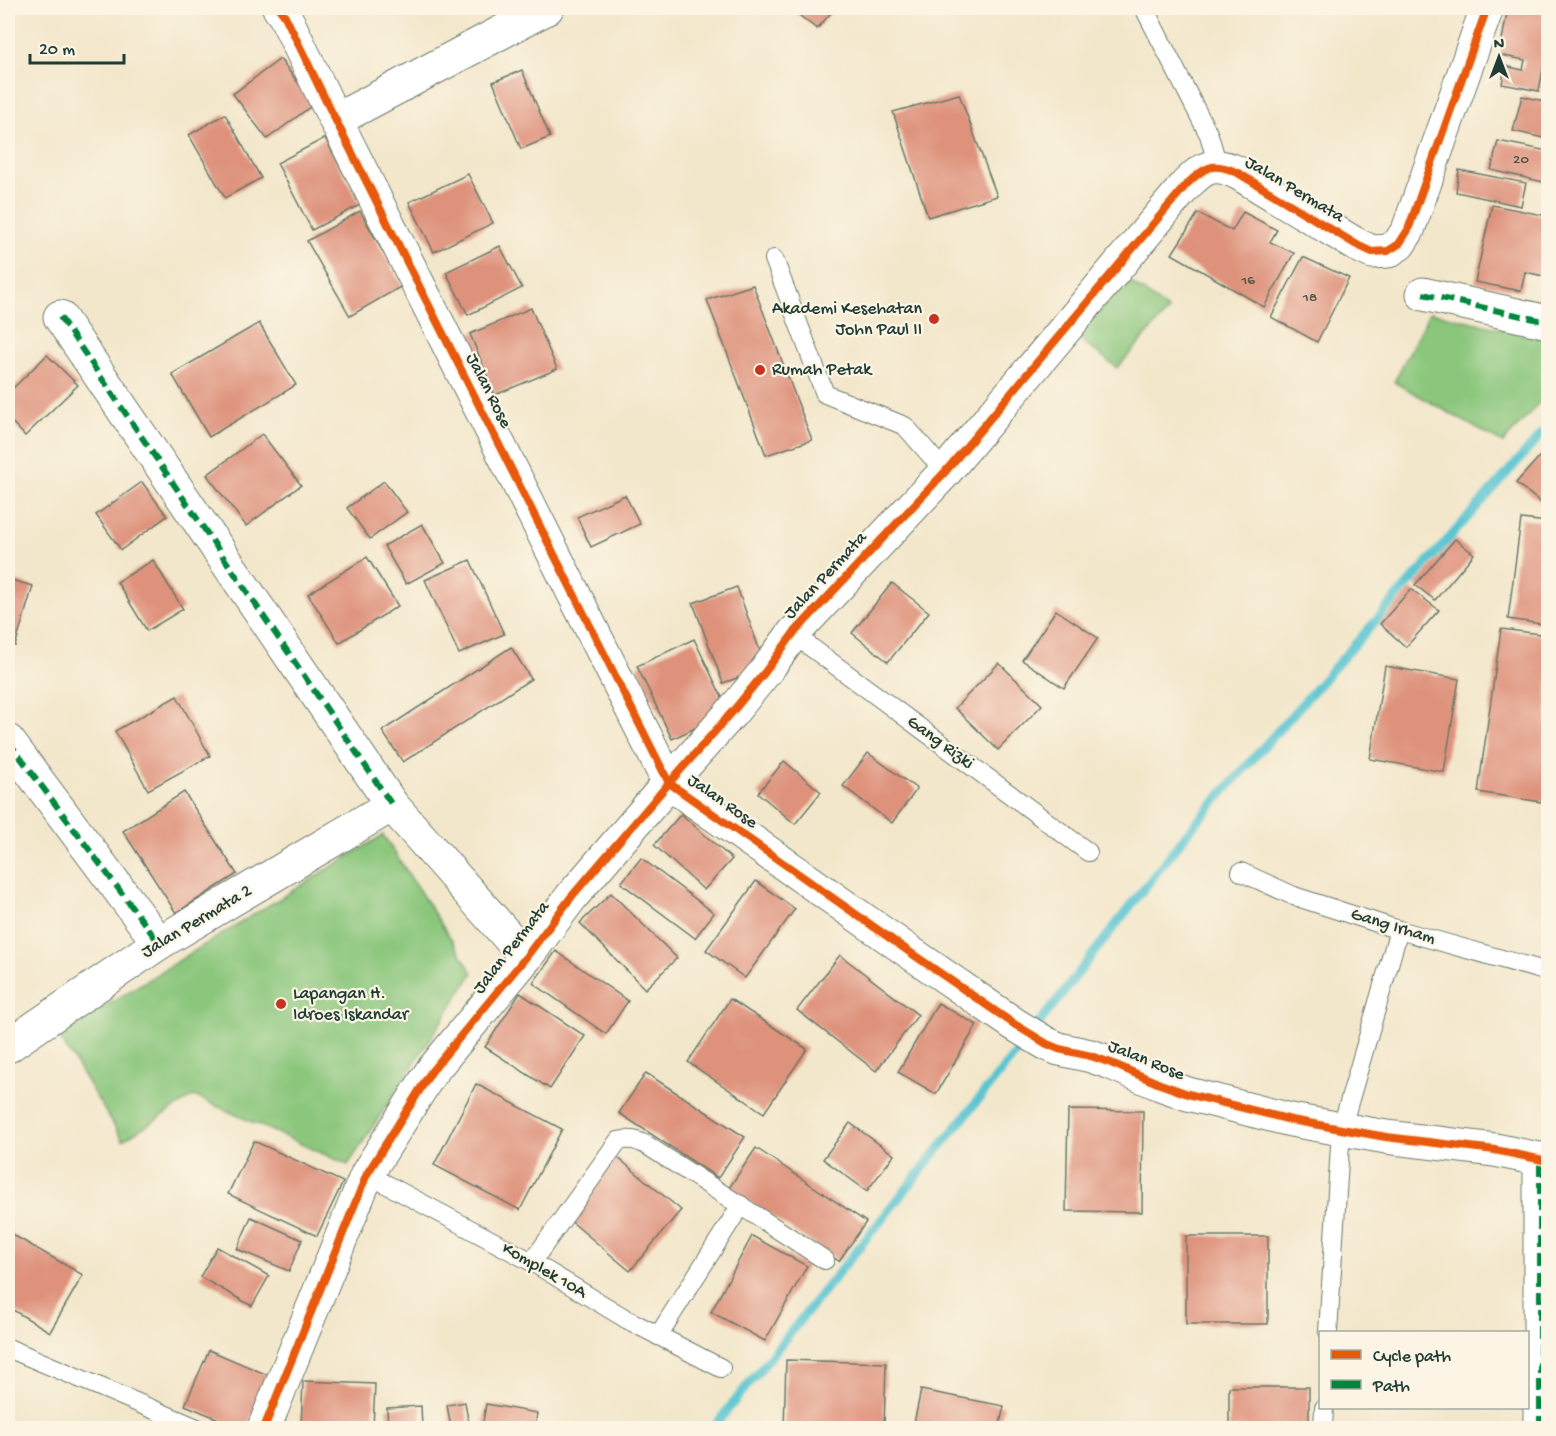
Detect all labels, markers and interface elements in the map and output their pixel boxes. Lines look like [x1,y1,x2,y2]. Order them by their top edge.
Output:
scale bar [30,27,124,65]
north arrow [1469,27,1529,87]
text: N [1494,36,1505,55]
text: 20 m [39,40,75,61]
house number: 20 [1513,151,1529,169]
street label: Jalan Permata [1241,152,1348,228]
house number: 16 [1240,272,1255,290]
house number: 18 [1302,289,1317,307]
place label: Akademi Kesehatan John Paul II [772,299,922,341]
marker: Akademi Kesehatan John Paul II [927,312,941,326]
street label: Jalan Rose [460,350,516,432]
place label: Rumah Petak [772,360,873,381]
marker: Rumah Petak [753,363,767,377]
street label: Jalan Permata [780,527,873,624]
street label: Gang Rizki [902,712,978,774]
street label: Jalan Rose [683,770,762,834]
street label: Jalan Permata 2 [138,881,256,963]
street label: Jalan Permata [469,897,555,999]
street label: Gang Irham [1348,904,1438,950]
place label: Lapangan H. Idroes Iskandar [293,984,410,1026]
marker: Lapangan H. Idroes Iskandar [274,997,288,1011]
street label: Jalan Rose [1105,1036,1188,1086]
street label: Komplek 10A [498,1238,591,1304]
legend [1319,1331,1529,1409]
text: Cycle path [1373,1347,1451,1368]
text: Path [1372,1377,1410,1398]

